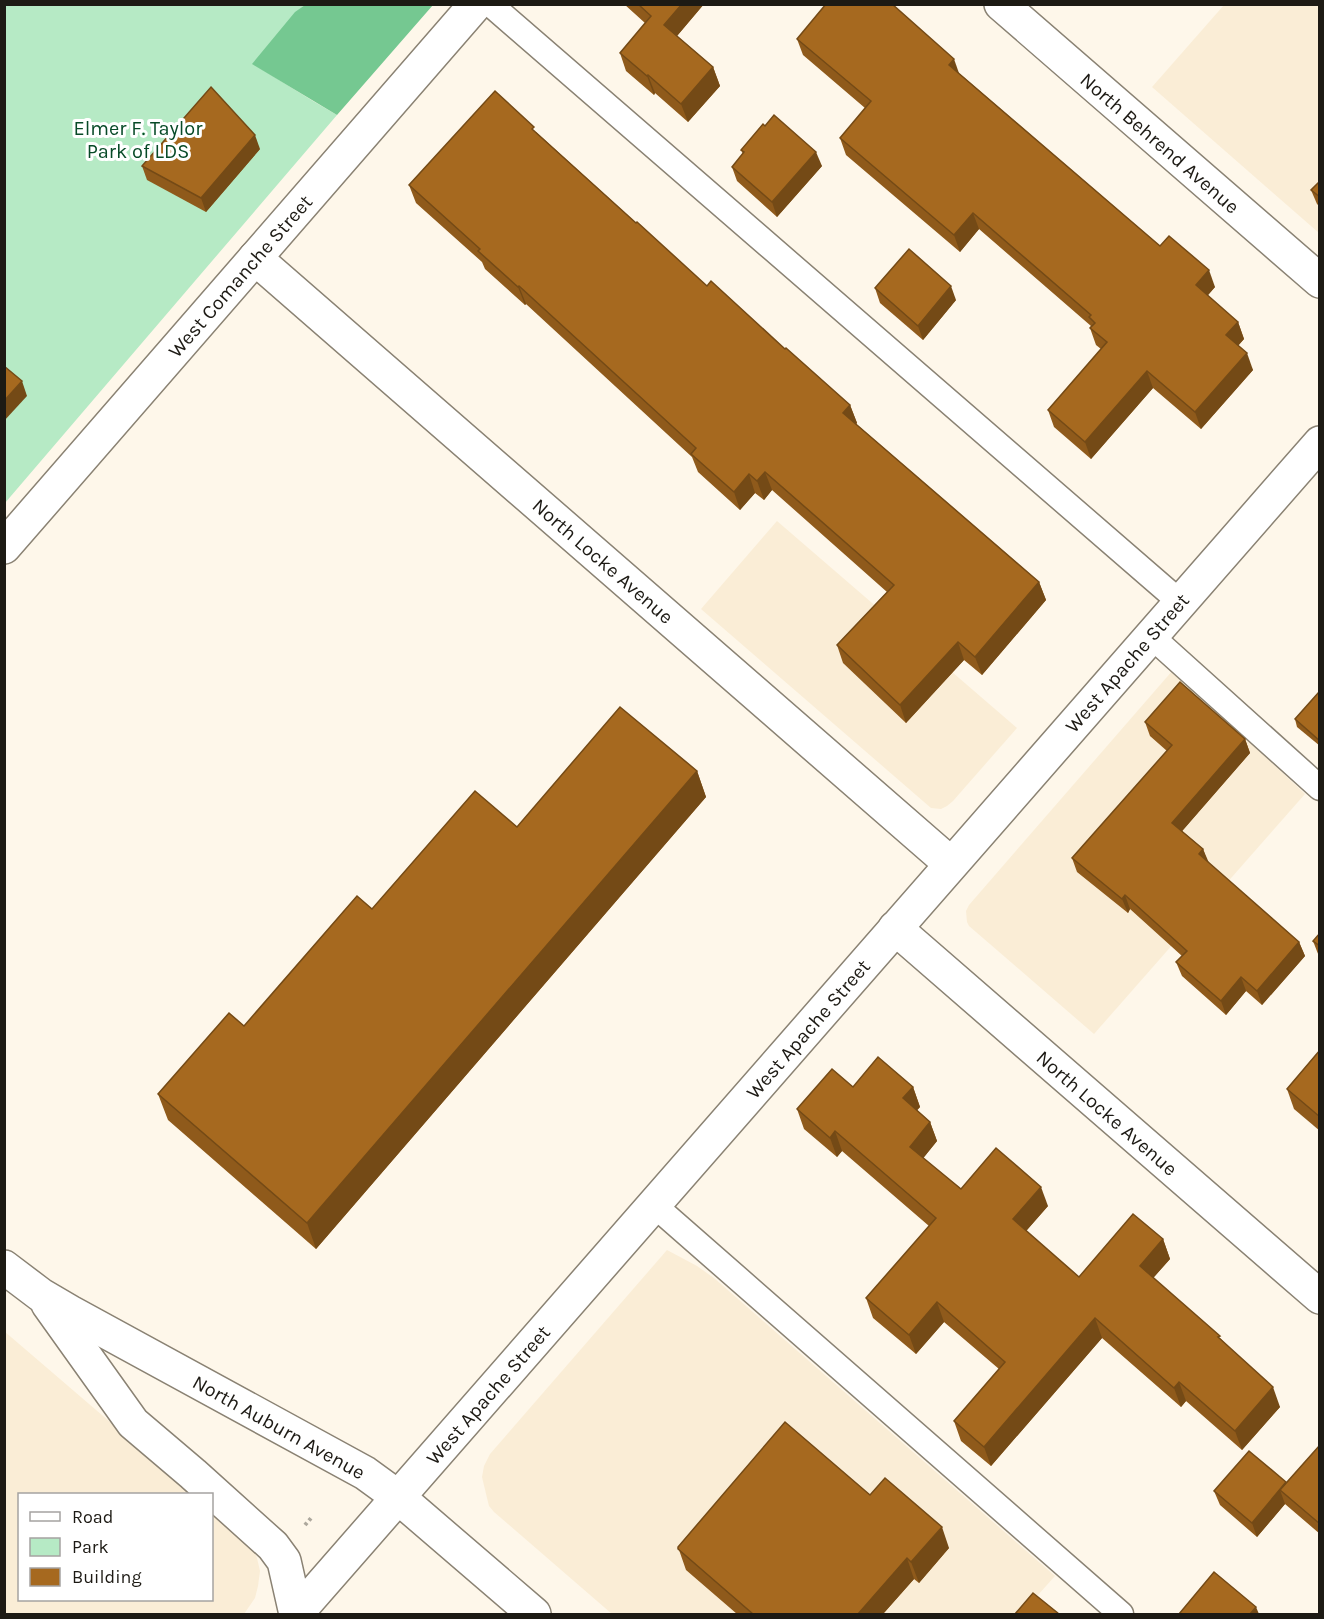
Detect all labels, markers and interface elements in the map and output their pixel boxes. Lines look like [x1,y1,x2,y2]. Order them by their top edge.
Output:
street label: North Behrend Avenue [1076,68,1244,219]
park label: Elmer F. Taylor Park of LDS [74,117,203,163]
street label: West Comanche Street [164,190,317,362]
street label: North Locke Avenue [528,494,678,629]
street label: West Apache Street [1061,589,1194,738]
street label: West Apache Street [742,955,875,1104]
street label: North Locke Avenue [1032,1046,1182,1181]
street label: West Apache Street [422,1321,555,1470]
street label: North Auburn Avenue [189,1370,369,1484]
legend [18,1493,213,1601]
text: Road [72,1506,113,1528]
text: Park [72,1536,109,1558]
text: Building [72,1566,142,1588]

